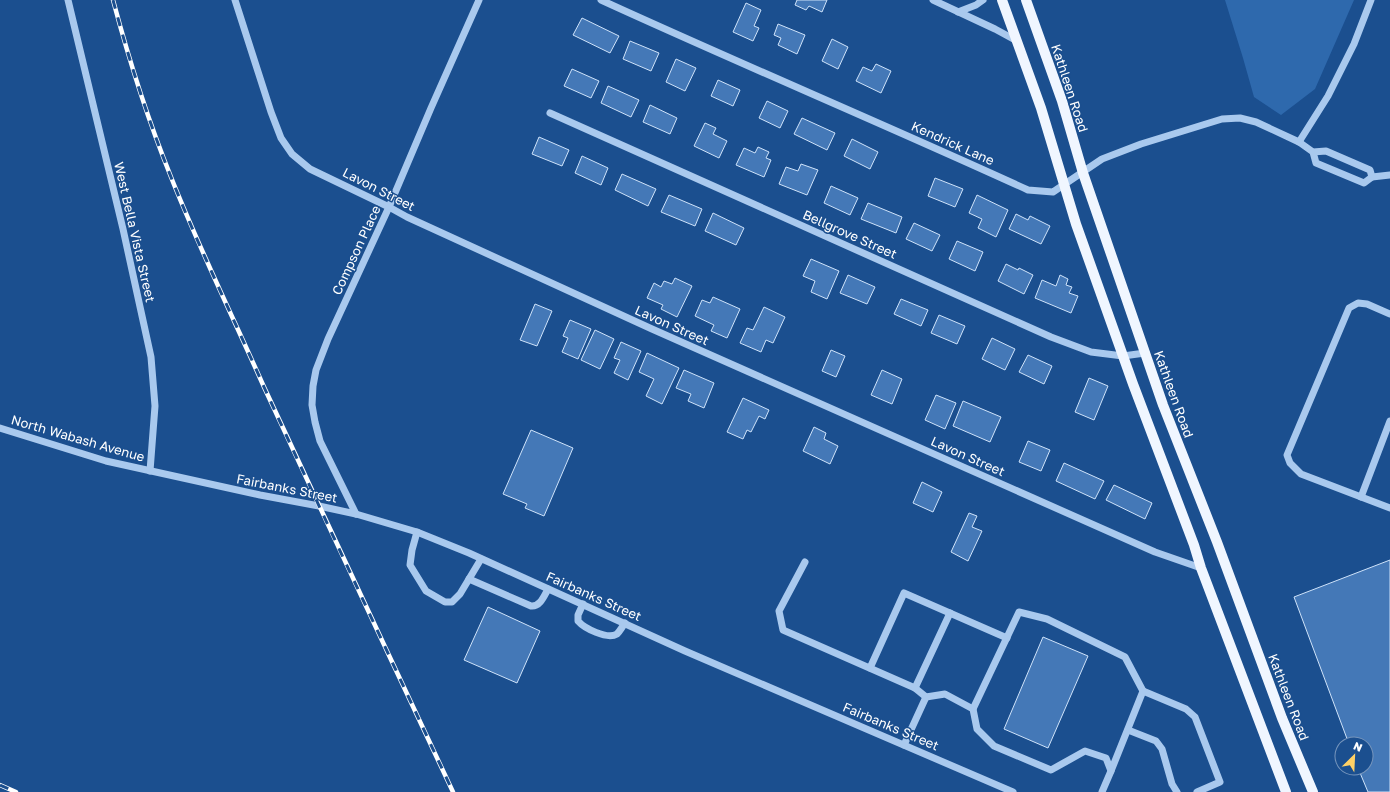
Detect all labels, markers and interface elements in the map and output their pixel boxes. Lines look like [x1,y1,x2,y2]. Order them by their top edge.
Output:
street label: Kathleen Road [1048,42,1092,134]
street label: Kendrick Lane [909,118,997,168]
street label: West Bella Vista Street [111,160,159,304]
street label: Lavon Street [340,164,418,214]
street label: Compson Place [328,203,384,297]
street label: Bellgrove Street [801,206,899,262]
street label: Lavon Street [633,302,711,348]
street label: Kathleen Road [1151,348,1197,440]
street label: North Wabash Avenue [9,411,147,465]
street label: Lavon Street [929,433,1007,479]
street label: Fairbanks Street [235,470,339,506]
street label: Fairbanks Street [544,568,644,624]
street label: Kathleen Road [1265,651,1313,743]
street label: Fairbanks Street [841,699,941,753]
north arrow [1334,736,1374,776]
text: N [1352,739,1365,754]

